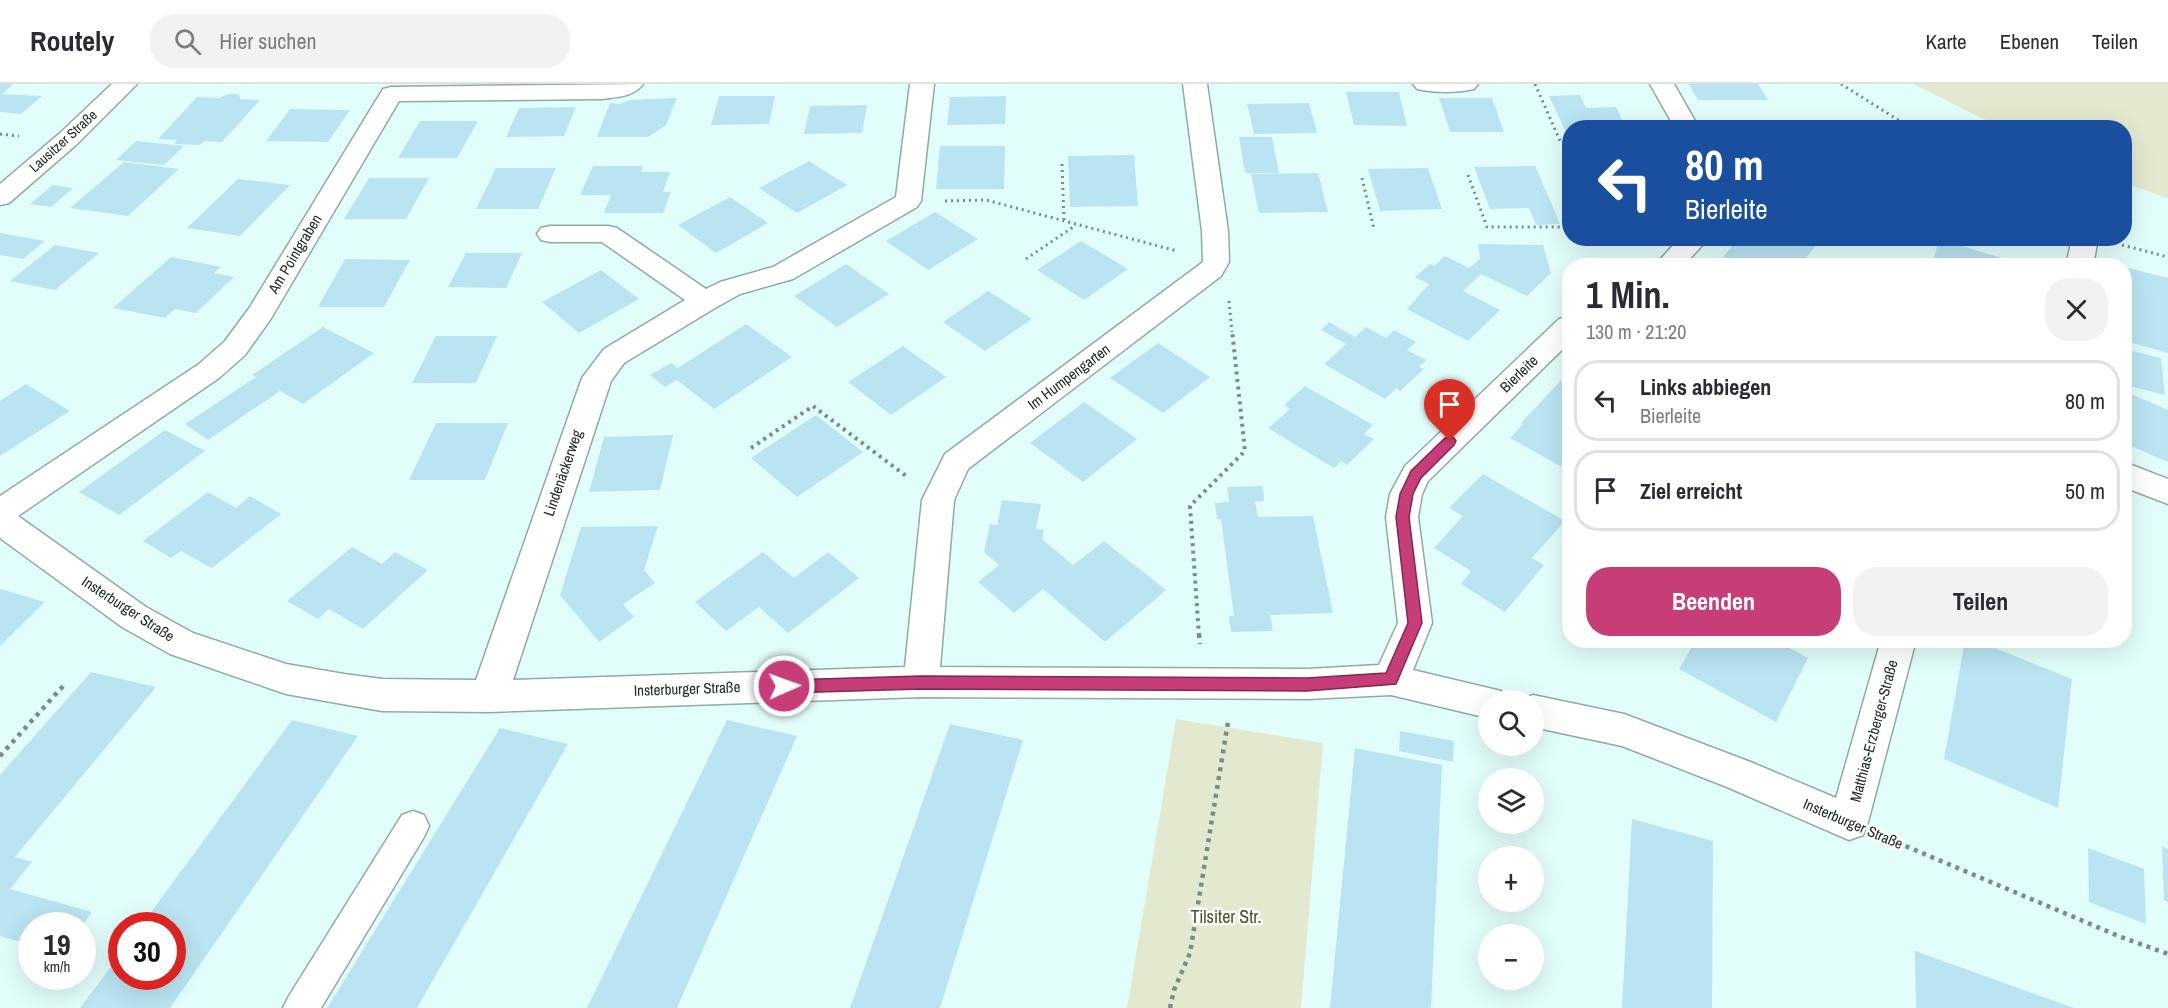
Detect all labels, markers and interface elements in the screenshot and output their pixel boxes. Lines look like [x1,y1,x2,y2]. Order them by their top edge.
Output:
search box [150,14,570,68]
text: Routely [30,22,114,60]
icon: search [171,25,204,58]
text: Hier suchen [219,26,316,56]
text: Karte [1926,27,1967,56]
text: Ebenen [2000,27,2059,56]
text: Teilen [2092,27,2138,56]
street label: Lausitzer Straße [25,106,101,176]
text: 80 m [1685,137,1764,193]
icon: left [1586,144,1664,222]
text: Bierleite [1685,191,1767,227]
street label: Am Pointgraben [262,210,326,298]
text: 1 Min. [1586,271,1670,319]
button: close [2045,278,2108,341]
text: 130 m · 21:20 [1586,318,1686,345]
street label: Im Humpengarten [1023,339,1114,415]
street label: Bierleite [1495,350,1543,397]
text: Links abbiegen [1640,372,1771,402]
pin [1424,379,1475,441]
icon: left [1589,384,1622,417]
text: 80 m [2065,386,2105,416]
icon: arrive [1433,388,1466,421]
text: Bierleite [1640,402,1701,429]
street label: Lindenäckerweg [538,427,587,519]
icon: arrive [1589,474,1622,507]
text: Ziel erreicht [1640,476,1742,506]
text: 50 m [2065,476,2105,506]
button: Beenden [1586,567,1841,636]
button: Teilen [1853,567,2108,636]
street label: Insterburger Straße [78,571,179,647]
position arrow [752,654,816,718]
street label: Matthias-Erzberger-Straße [1844,657,1903,804]
street label: Insterburger Straße [633,676,741,701]
map controls [1478,690,1544,990]
button: search [1478,690,1544,756]
button: layers [1478,768,1544,834]
street label: Insterburger Straße [1800,793,1907,854]
button: + [1478,846,1544,912]
park label: Tilsiter Str. [1190,904,1262,929]
speed limit sign: 30 [108,912,186,990]
text: 19 [43,924,71,964]
button: − [1478,924,1544,990]
text: km/h [44,956,70,977]

